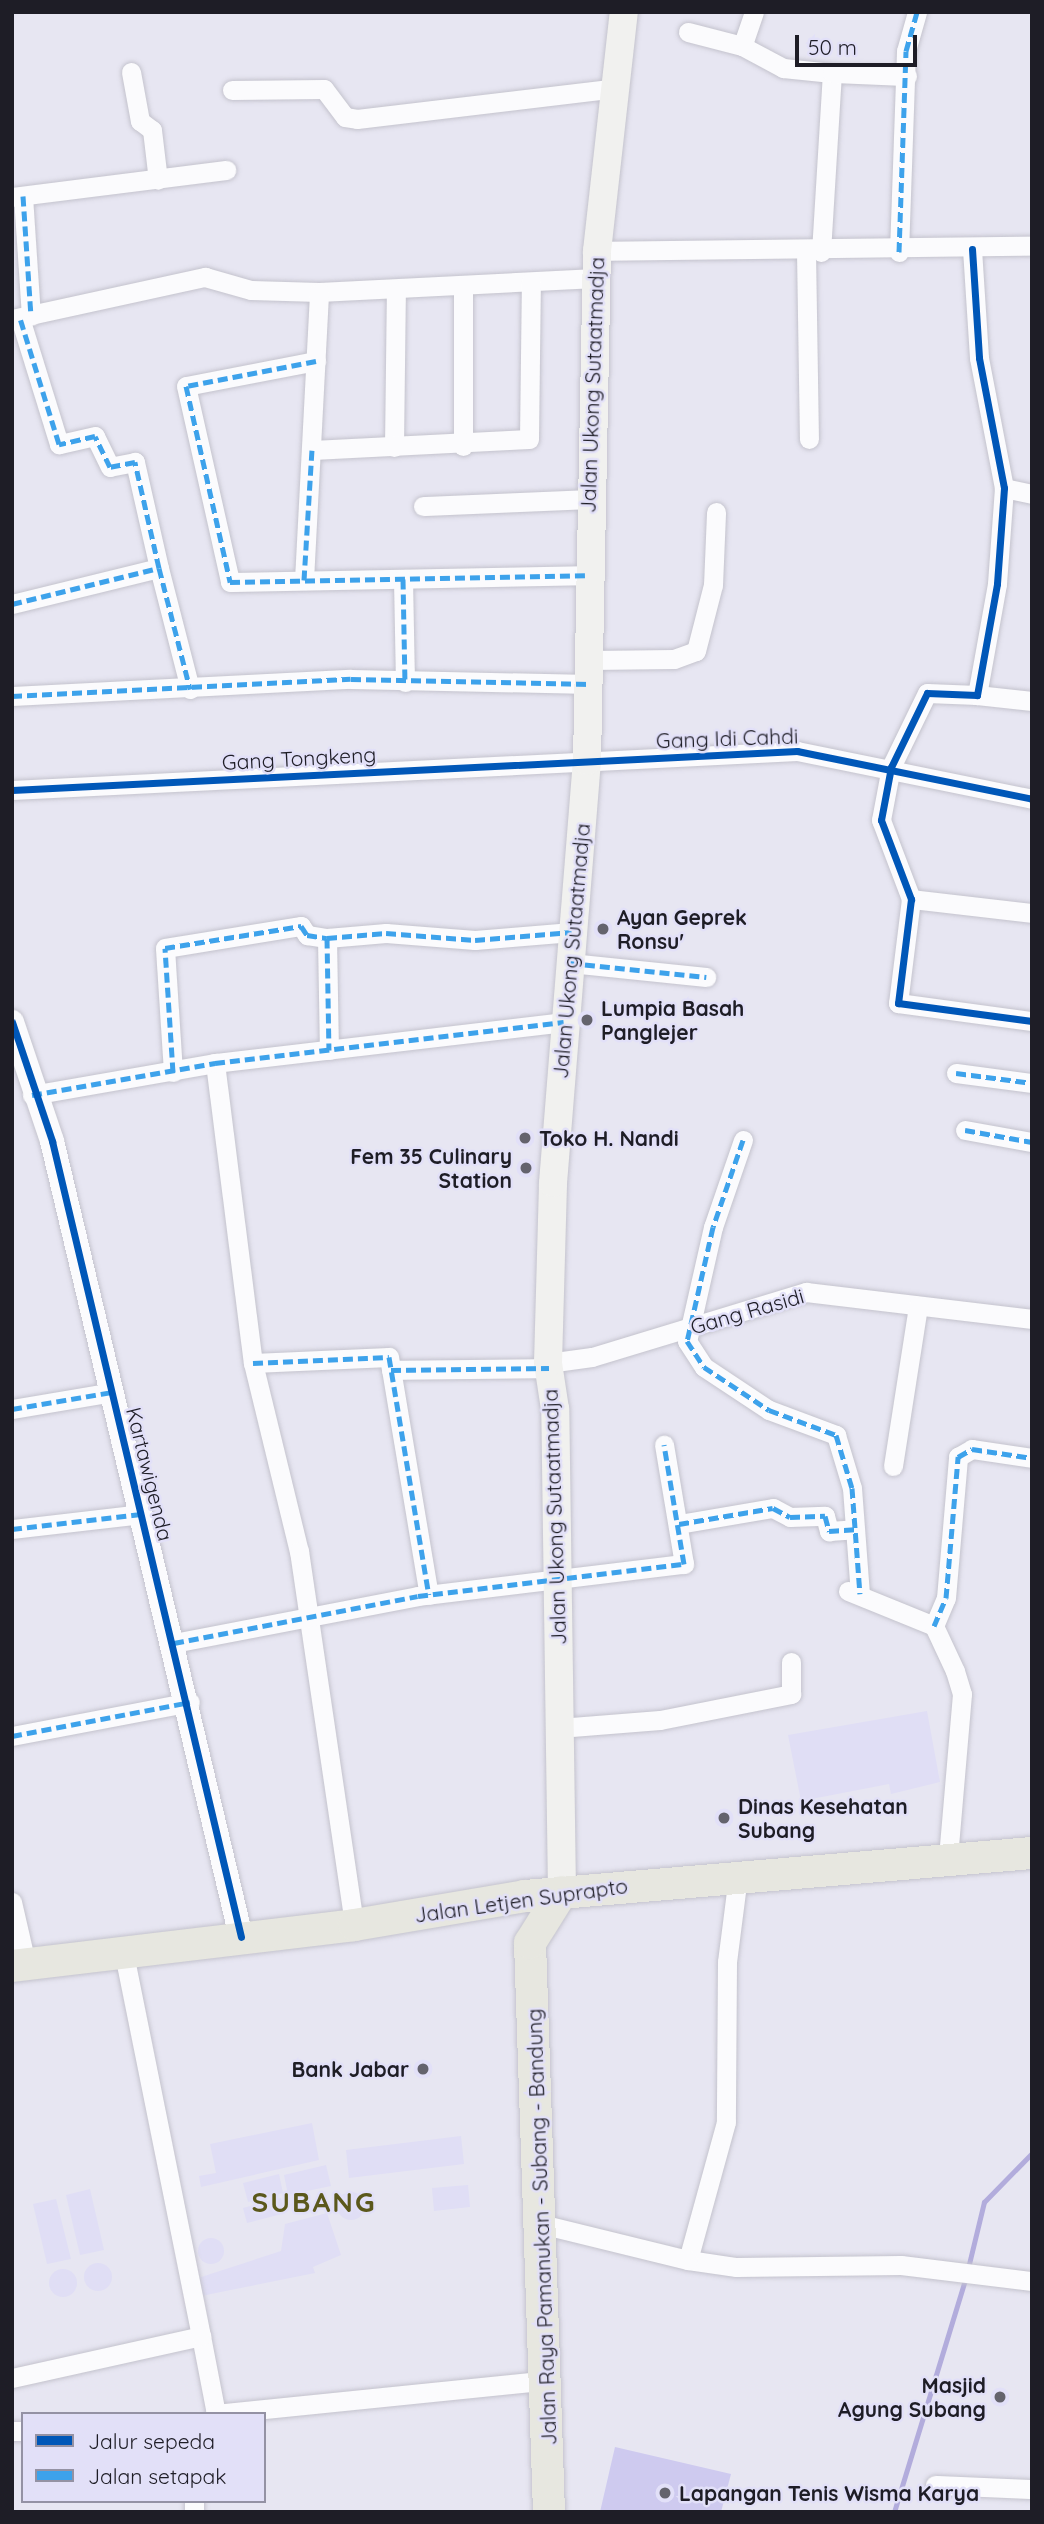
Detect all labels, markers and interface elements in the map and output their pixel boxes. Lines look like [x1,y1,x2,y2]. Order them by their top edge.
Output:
scale bar [799,21,922,65]
text: 50 m [808,34,857,60]
street label: Jalan Ukong Sutaatmadja [575,257,609,513]
street label: Gang Idi Cahdi [655,723,799,753]
street label: Gang Tongkeng [221,741,377,775]
street label: Jalan Ukong Sutaatmadja [547,822,595,1080]
place label: Ayan Geprek Ronsu' [617,904,747,954]
marker: Ayan Geprek Ronsu' [595,921,611,937]
place label: Lumpia Basah Panglejer [601,995,744,1045]
marker: Lumpia Basah Panglejer [579,1012,595,1028]
place label: Toko H. Nandi [539,1125,679,1151]
marker: Toko H. Nandi [517,1130,533,1146]
place label: Fem 35 Culinary Station [350,1143,512,1193]
marker: Fem 35 Culinary Station [518,1160,534,1176]
street label: Gang Rasidi [687,1283,807,1339]
street label: Jalan Ukong Sutaatmadja [537,1389,571,1645]
street label: Kartawigenda [121,1404,179,1544]
place label: Dinas Kesehatan Subang [738,1793,908,1843]
marker: Dinas Kesehatan Subang [716,1810,732,1826]
street label: Jalan Letjen Suprapto [413,1873,629,1927]
street label: Jalan Raya Pamanukan - Subang - Bandung [521,2008,561,2446]
place label: Bank Jabar [291,2056,409,2082]
marker: Bank Jabar [415,2061,431,2077]
district label: SUBANG [252,2185,376,2219]
place label: Masjid Agung Subang [838,2372,986,2422]
marker: Masjid Agung Subang [992,2389,1008,2405]
legend [21,2412,266,2503]
text: Jalur sepeda [88,2428,215,2454]
text: Jalan setapak [88,2463,226,2489]
place label: Lapangan Tenis Wisma Karya [679,2480,979,2506]
marker: Lapangan Tenis Wisma Karya [657,2485,673,2501]

